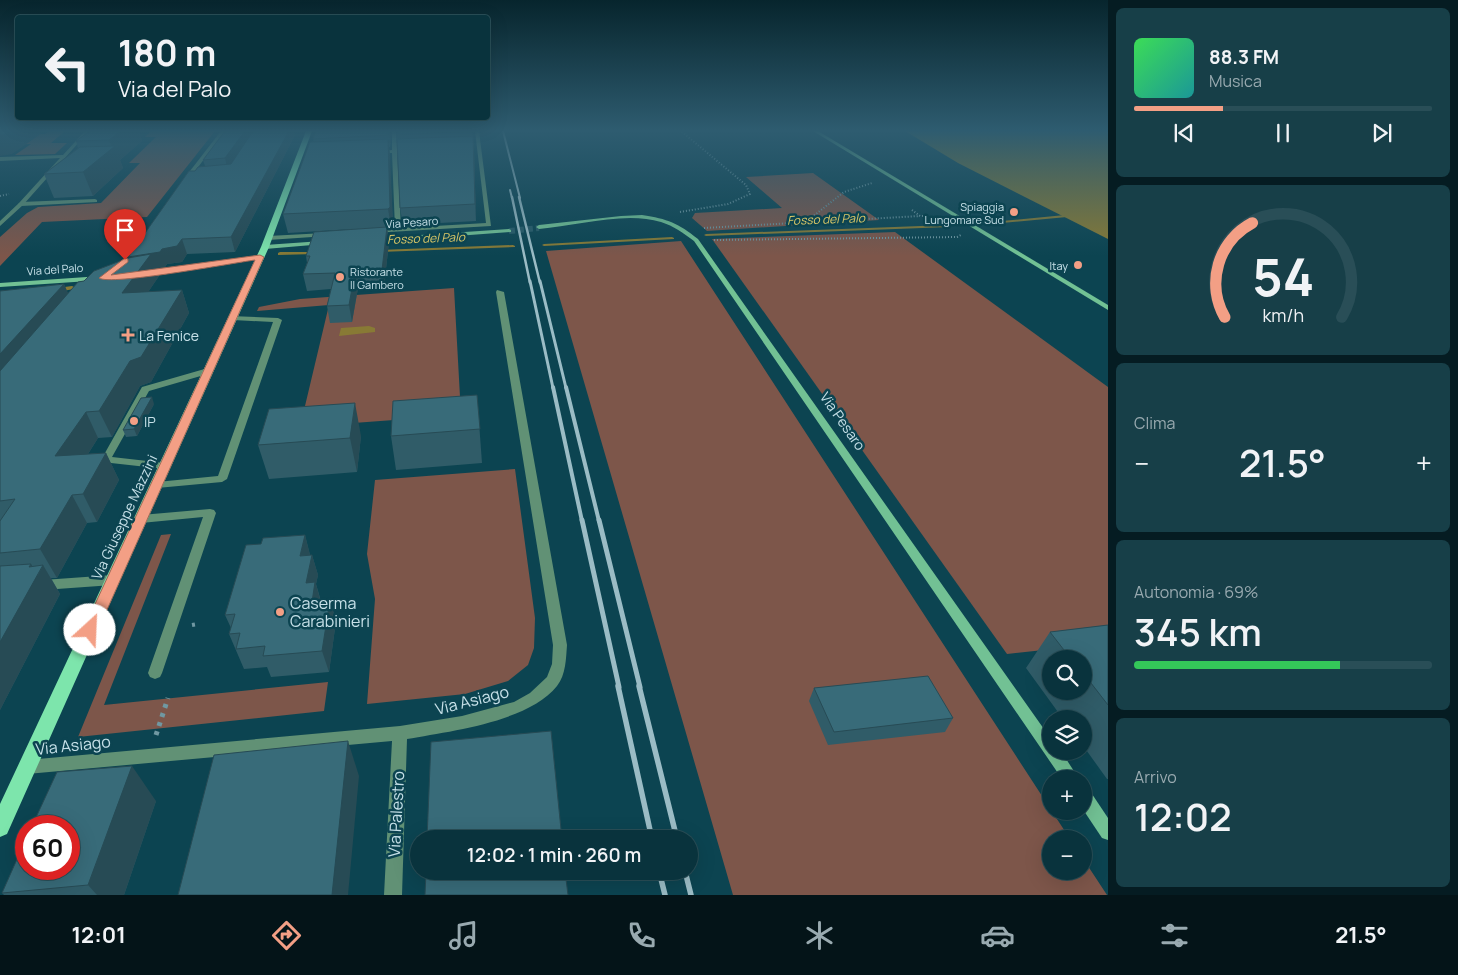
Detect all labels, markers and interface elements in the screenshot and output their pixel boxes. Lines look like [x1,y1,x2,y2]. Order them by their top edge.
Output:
text: 180 m [118,29,216,77]
icon: left [35,35,100,100]
text: 88.3 FM [1209,44,1279,70]
text: Musica [1209,70,1262,92]
text: Via del Palo [118,74,231,104]
icon: previous [1170,119,1198,147]
icon: pause [1269,119,1297,147]
icon: next [1368,119,1396,147]
place label: Spiaggia Lungomare Sud [925,199,1004,227]
marker: Spiaggia Lungomare Sud [1008,206,1020,218]
pin [104,209,146,260]
water label: Fosso del Palo [787,209,866,229]
street label: Via Pesaro [385,213,439,231]
icon: arrive [111,216,139,244]
water label: Fosso del Palo [387,228,466,248]
text: 54 [1252,241,1314,312]
place label: Itay [1049,258,1068,273]
marker: Itay [1072,259,1084,271]
street label: Via del Palo [26,260,84,278]
place label: Ristorante Il Gambero [350,264,404,292]
marker: Ristorante Il Gambero [334,271,346,283]
text: km/h [1262,303,1304,327]
place label: La Fenice [139,326,199,345]
marker: La Fenice [121,328,135,342]
street label: Via Pesaro [816,388,870,454]
place label: IP [144,412,156,431]
text: Clima [1134,412,1175,434]
marker: IP [128,415,140,427]
text: 21.5° [1239,436,1326,488]
text: − [1134,444,1149,482]
text: + [1416,444,1432,482]
street label: Via Giuseppe Mazzini [87,452,161,582]
text: Autonomia · 69% [1134,581,1258,603]
place label: Caserma Carabinieri [290,592,370,632]
position arrow [63,603,115,655]
text: 345 km [1134,605,1262,657]
marker: Caserma Carabinieri [274,606,286,618]
map controls [1042,650,1092,880]
button: search [1042,650,1092,700]
street label: Via Asiago [433,680,511,720]
button: layers [1042,710,1092,760]
street label: Via Asiago [34,730,112,760]
text: Arrivo [1134,766,1177,788]
street label: Via Palestro [383,770,409,858]
button: + [1042,770,1092,820]
text: 12:02 [1134,790,1232,842]
speed limit sign: 60 [15,815,80,880]
button: − [1042,830,1092,880]
text: 12:02 · 1 min · 260 m [467,842,641,868]
icon: directions [269,918,304,953]
icon: music [446,918,481,953]
icon: phone [624,918,659,953]
icon: climate [802,918,837,953]
icon: car [980,918,1015,953]
icon: filters [1157,918,1192,953]
text: 12:01 [71,920,126,950]
text: 21.5° [1335,920,1387,950]

